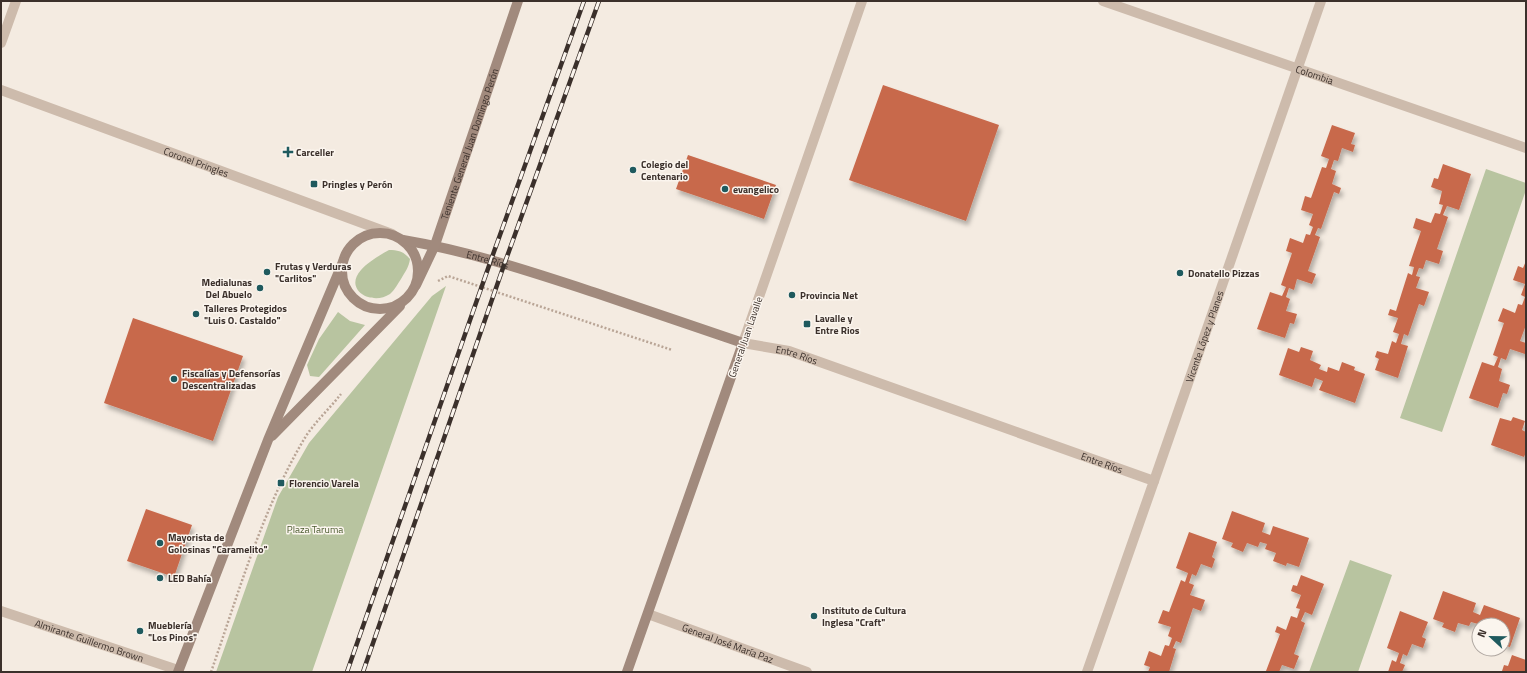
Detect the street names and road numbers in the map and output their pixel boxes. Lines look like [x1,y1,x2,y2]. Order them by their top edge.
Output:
street label: Colombia [1294,62,1335,89]
street label: Teniente General Juan Domingo Perón [437,66,503,222]
street label: Coronel Pringles [161,143,231,181]
street label: Entre Ríos [465,247,511,273]
street label: Vicente López y Planes [1182,288,1228,384]
street label: General Juan Lavalle [725,295,766,380]
street label: Entre Ríos [774,342,820,369]
street label: Entre Ríos [1079,449,1125,477]
street label: Almirante Guillermo Brown [33,616,145,666]
street label: General José María Paz [680,620,776,667]

